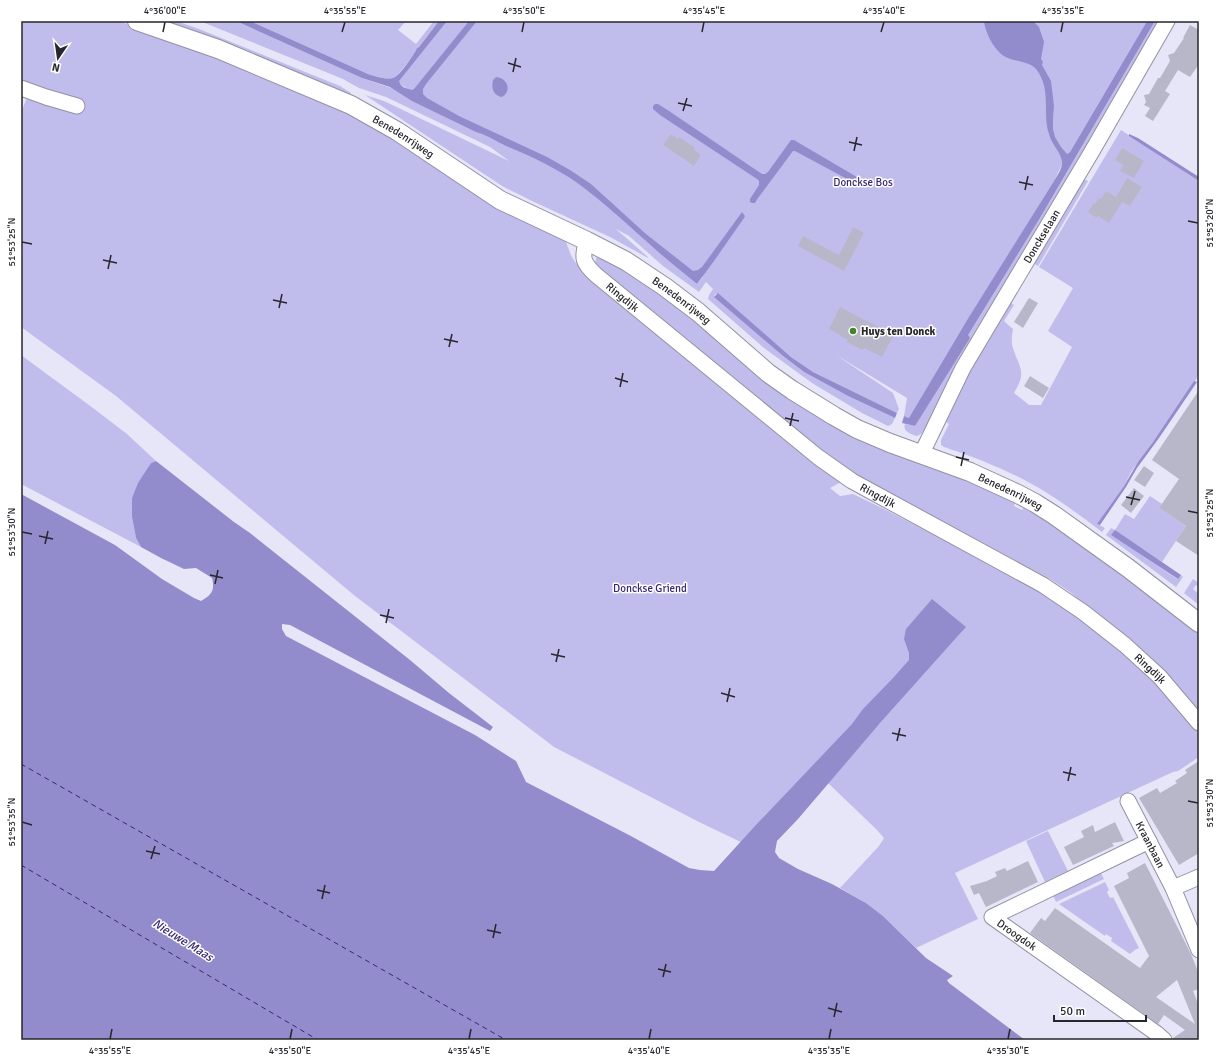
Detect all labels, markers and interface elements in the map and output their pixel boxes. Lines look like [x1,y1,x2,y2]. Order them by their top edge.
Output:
text: 4°36'00"E [144,5,186,17]
text: 4°35'55"E [324,5,366,17]
text: 4°35'50"E [503,5,545,17]
text: 4°35'45"E [683,5,725,17]
text: 4°35'40"E [863,5,905,17]
text: 4°35'35"E [1042,5,1084,17]
north arrow [38,38,78,78]
text: N [51,60,61,74]
street label: Benedenrijweg [370,112,437,161]
park label: Donckse Bos [833,176,893,189]
text: 51°53'20"N [1204,199,1216,247]
street label: Donckselaan [1021,207,1063,266]
text: 51°53'25"N [6,218,18,266]
street label: Benedenrijweg [650,274,713,327]
street label: Ringdijk [603,280,642,315]
place label: Huys ten Donck [861,325,936,338]
marker: Huys ten Donck [848,326,858,336]
street label: Benedenrijweg [976,471,1045,513]
street label: Ringdijk [858,481,898,511]
text: 51°53'25"N [1204,489,1216,537]
text: 51°53'30"N [6,508,18,556]
park label: Donckse Griend [613,582,687,595]
street label: Ringdijk [1131,651,1169,687]
text: 51°53'30"N [1204,779,1216,827]
text: 51°53'35"N [6,798,18,846]
street label: Kraanbaan [1133,819,1167,870]
water label: Nieuwe Maas [150,916,217,966]
street label: Droogdok [994,917,1039,954]
scale bar [1054,997,1146,1023]
text: 50 m [1060,1004,1085,1019]
text: 4°35'55"E [89,1045,131,1057]
text: 4°35'50"E [269,1045,311,1057]
text: 4°35'45"E [448,1045,490,1057]
text: 4°35'40"E [628,1045,670,1057]
text: 4°35'35"E [808,1045,850,1057]
text: 4°35'30"E [987,1045,1029,1057]

